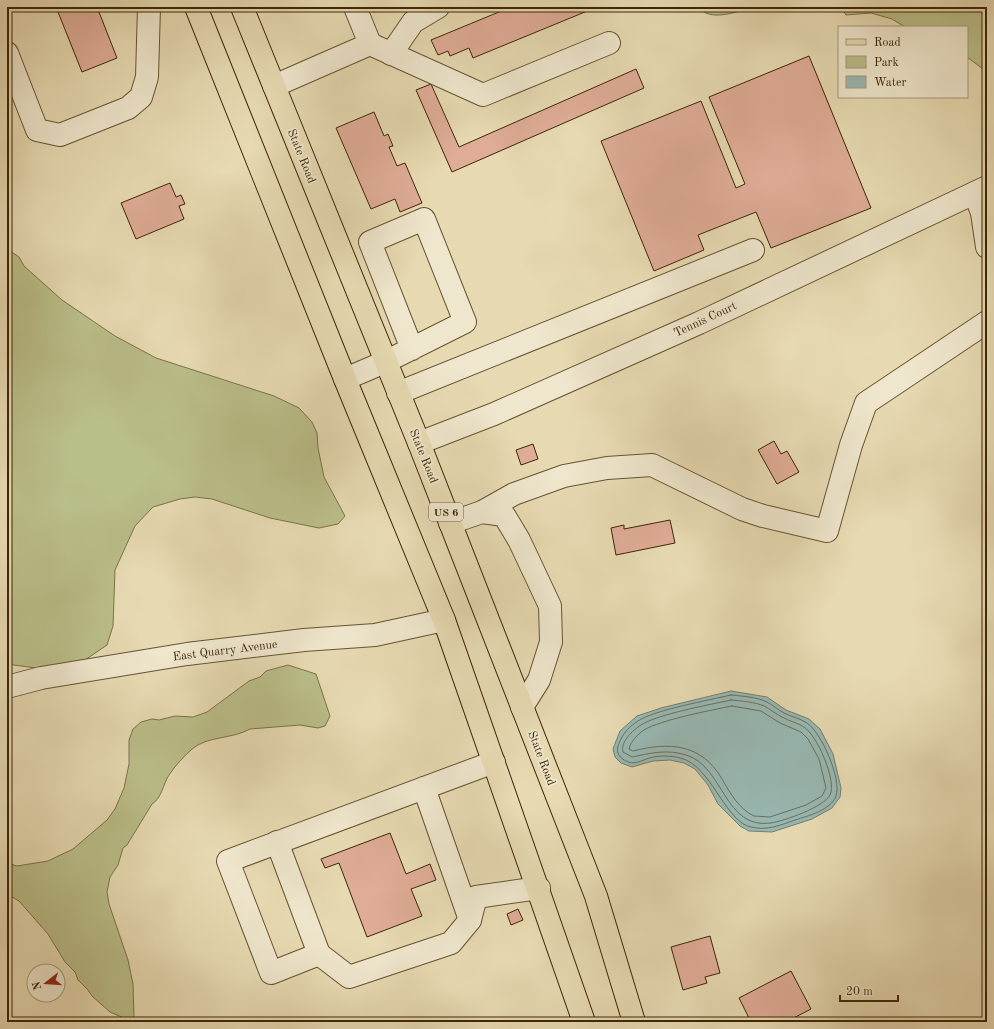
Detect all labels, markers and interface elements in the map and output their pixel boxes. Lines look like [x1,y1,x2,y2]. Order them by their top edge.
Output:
legend [838,26,968,98]
text: Road [874,37,901,49]
text: Park [874,57,899,69]
text: Water [874,77,907,89]
street label: State Road [285,128,317,185]
street label: Tennis Court [672,300,739,340]
street label: State Road [407,428,439,485]
road number: US 6 [429,503,463,521]
street label: East Quarry Avenue [172,639,279,663]
street label: State Road [525,729,557,787]
north arrow [26,963,66,1003]
scale bar [840,977,898,1003]
text: N [31,979,44,991]
text: 20 m [846,986,873,998]

